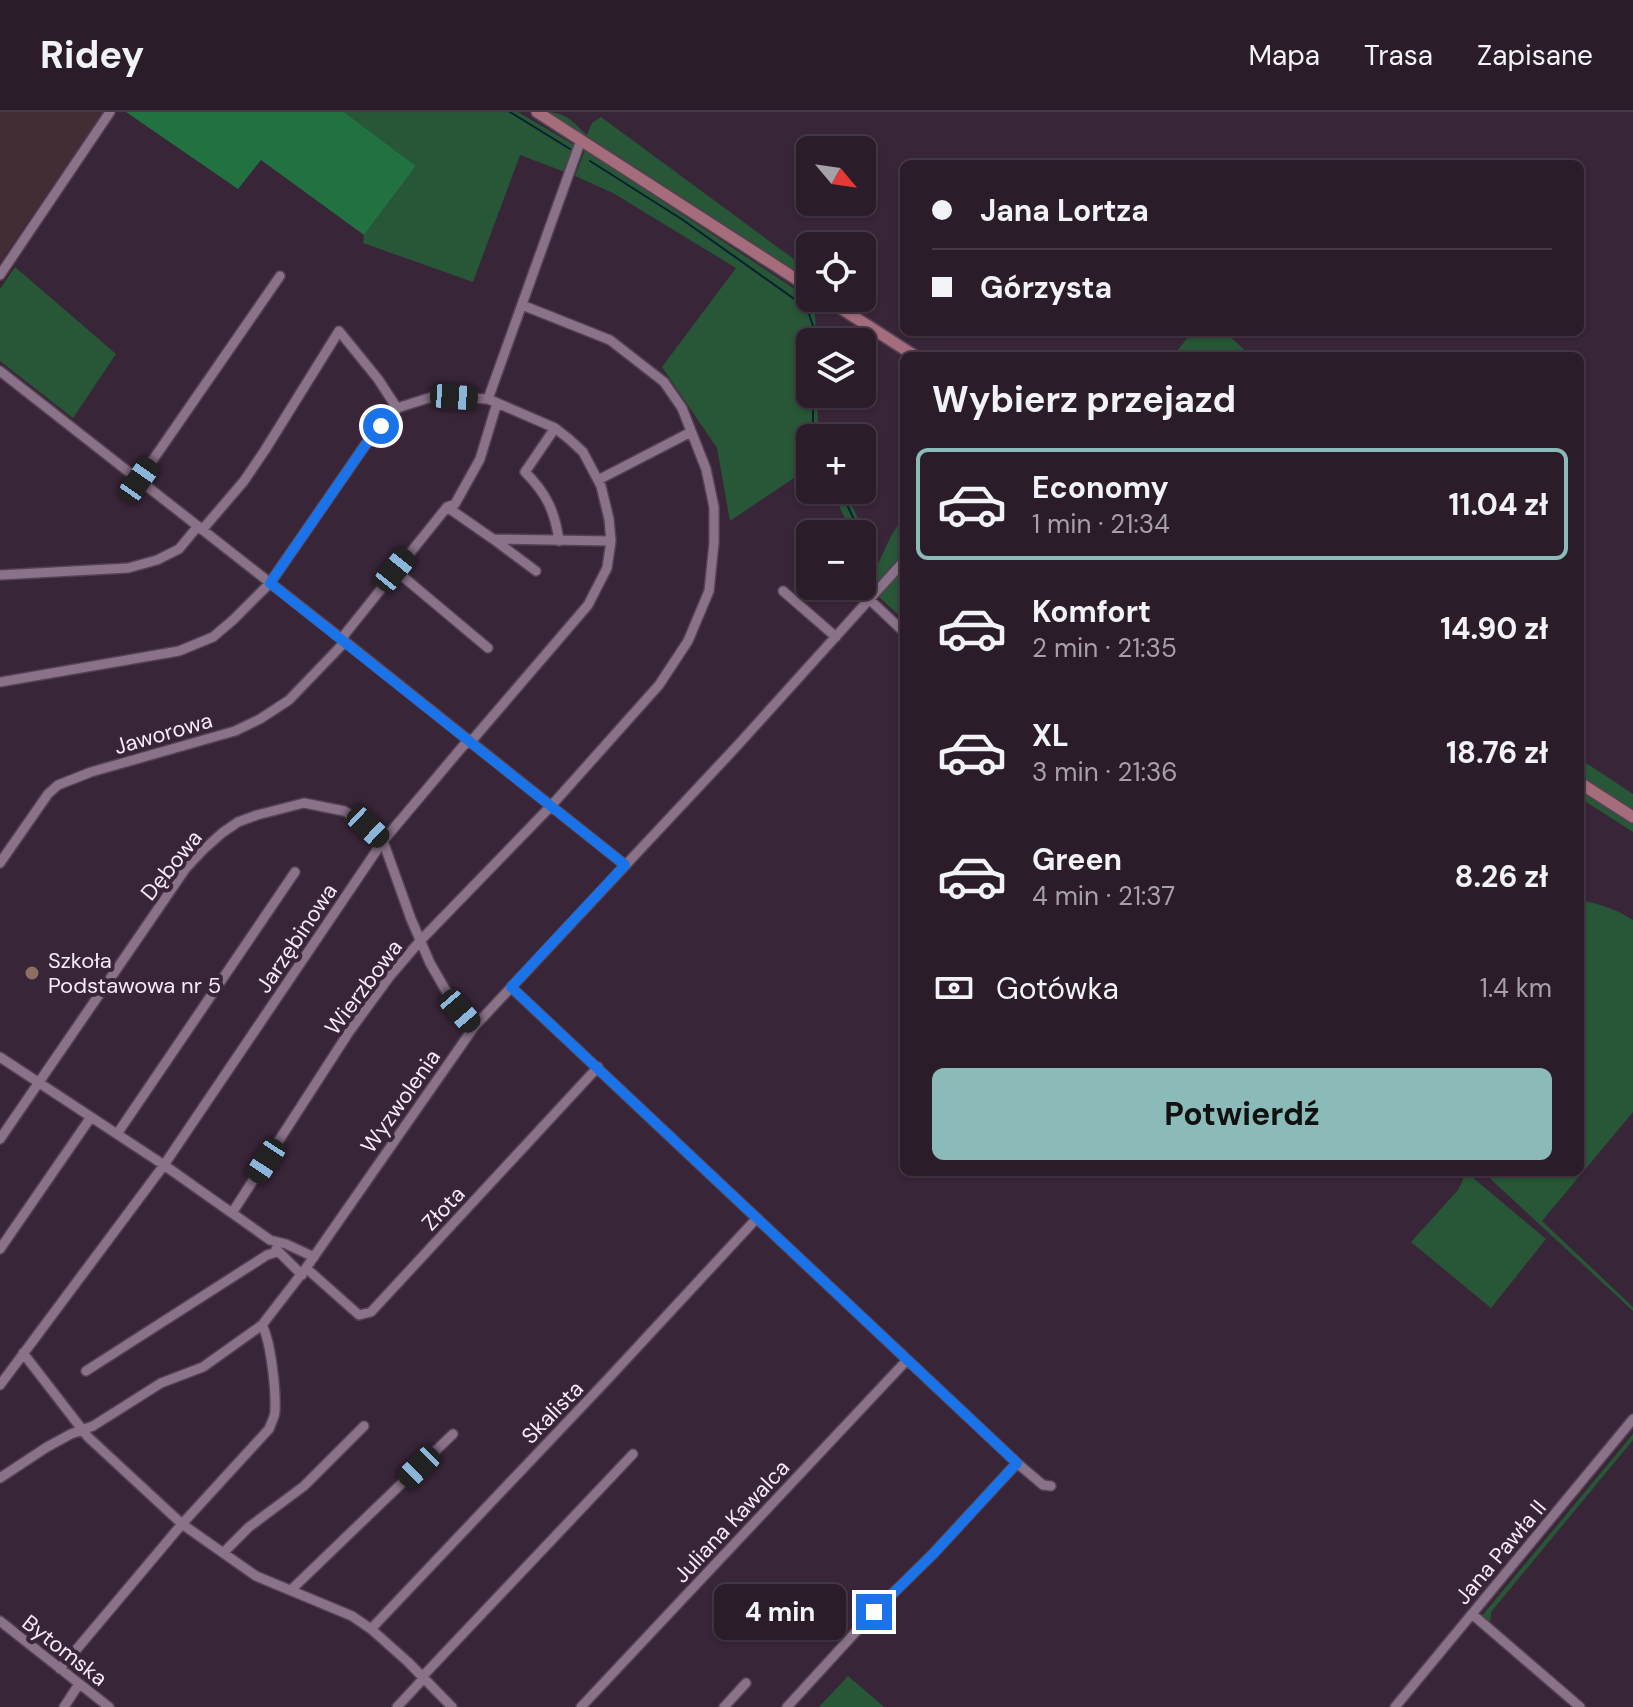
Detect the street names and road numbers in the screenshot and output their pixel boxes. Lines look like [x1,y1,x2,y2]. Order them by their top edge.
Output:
street label: Jaworowa [111,706,216,761]
street label: Dębowa [134,824,209,906]
street label: Jarzębinowa [249,878,344,999]
street label: Wierzbowa [318,934,409,1041]
street label: Wyzwolenia [354,1044,447,1159]
street label: Złota [415,1180,471,1237]
street label: Skalista [515,1375,590,1450]
street label: Juliana Kawalca [667,1454,796,1589]
street label: Jana Pawła II [1448,1494,1553,1611]
street label: Bytomska [16,1608,113,1693]

